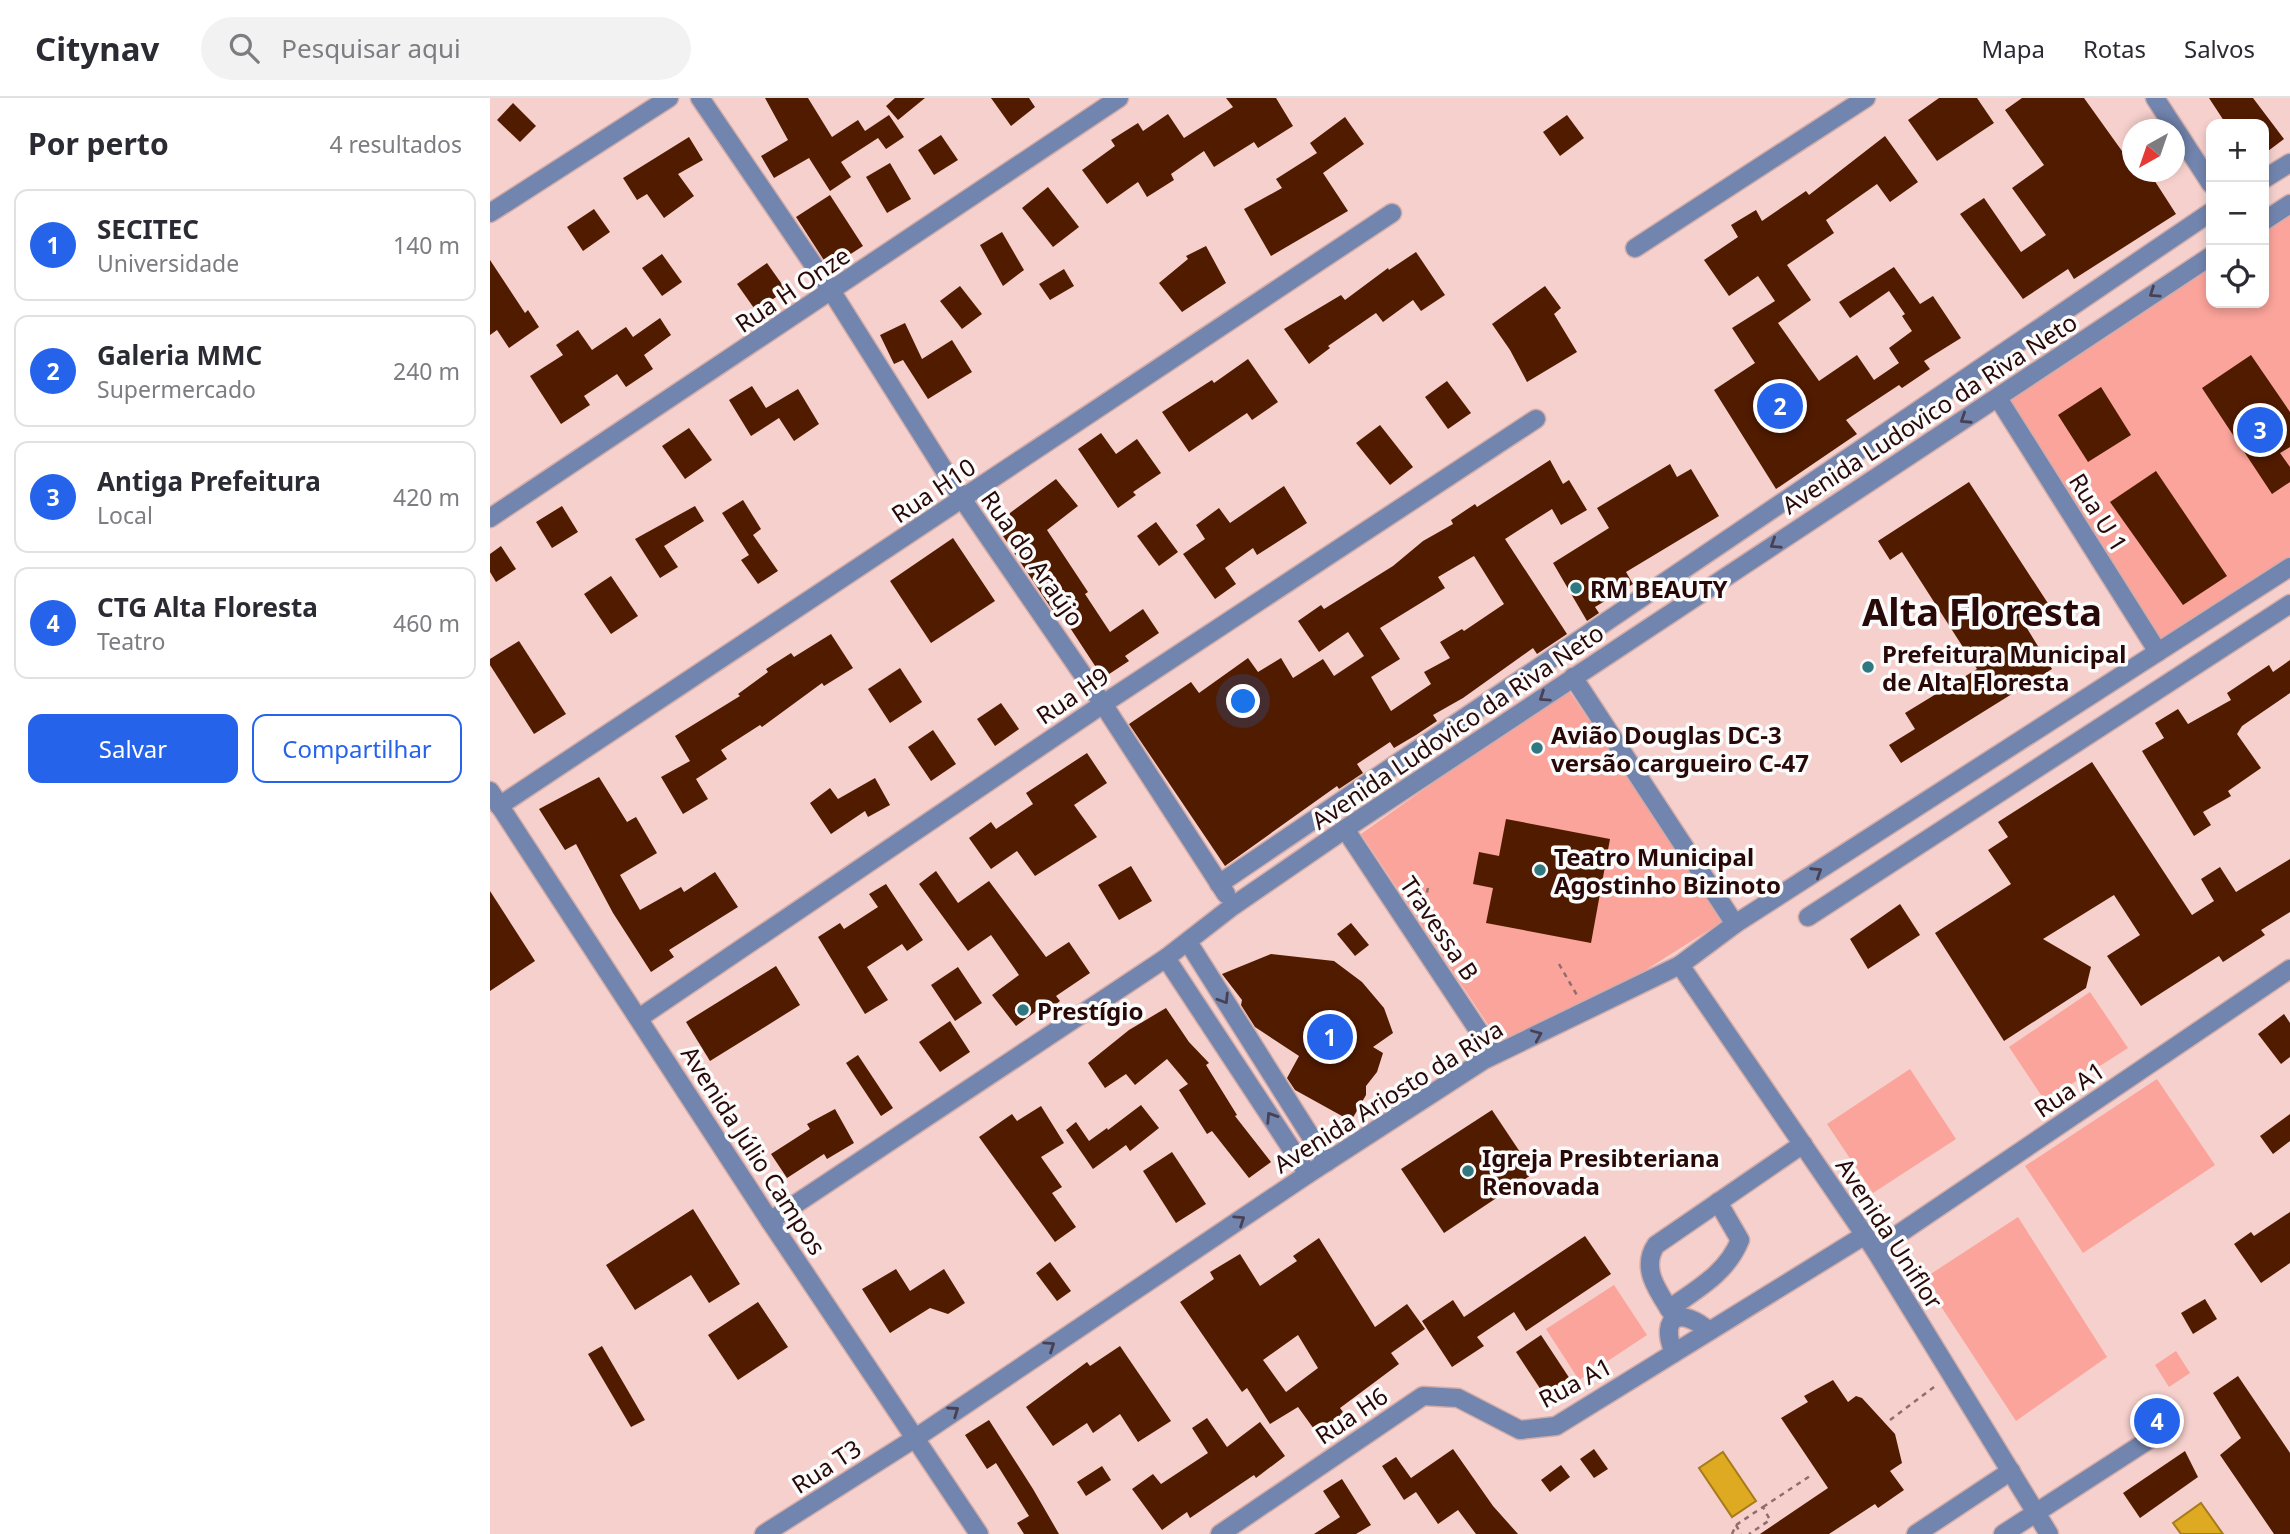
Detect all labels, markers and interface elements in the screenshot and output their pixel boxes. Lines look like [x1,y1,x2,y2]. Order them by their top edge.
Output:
search box [201,17,691,80]
text: Citynav [35,26,159,71]
icon: search [225,29,263,67]
text: Pesquisar aqui [281,30,461,66]
text: Mapa [1981,32,2045,65]
text: Rotas [2083,32,2146,65]
text: Salvos [2184,32,2255,65]
north arrow [2122,119,2185,182]
map controls [2206,119,2269,308]
button: + [2206,119,2269,182]
text: Por perto [28,123,169,164]
text: 4 resultados [329,128,462,160]
button: − [2206,182,2269,245]
text: SECITEC [97,211,199,247]
text: 1 [46,229,60,261]
text: 140 m [393,229,460,261]
street label: Rua H Onze [728,238,856,340]
button: locate [2206,245,2269,308]
text: Universidade [97,247,239,279]
one-way arrow [2149,285,2162,298]
street label: Avenida Ludovico da Riva Neto [1775,305,2083,521]
text: Galeria MMC [97,337,262,373]
text: 2 [46,355,60,387]
text: 240 m [393,355,460,387]
text: Supermercado [97,373,256,405]
pin: 2 [1757,380,1803,432]
pin: 3 [2237,404,2283,456]
one-way arrow [1960,411,1973,423]
street label: Rua H10 [885,450,981,530]
text: Antiga Prefeitura [97,463,321,499]
street label: Rua U 1 [2062,466,2136,558]
text: 3 [46,481,60,513]
text: 420 m [393,481,460,513]
street label: Rua do Araújo [974,484,1092,632]
text: Local [97,499,153,531]
one-way arrow [1770,536,1783,549]
place label: RM BEAUTY [1590,572,1729,605]
marker: RM BEAUTY [1568,580,1584,596]
district label: Alta Floresta [1862,585,2102,637]
text: CTG Alta Floresta [97,589,318,625]
text: 4 [46,607,60,639]
text: 460 m [393,607,460,639]
street label: Avenida Ludovico da Riva Neto [1304,616,1610,836]
text: Teatro [97,625,165,657]
place label: Prefeitura Municipal de Alta Floresta [1882,637,2126,698]
street label: Rua H9 [1029,659,1115,731]
marker: Prefeitura Municipal de Alta Floresta [1860,659,1876,675]
your location [1226,684,1260,718]
one-way arrow [1539,688,1552,701]
button: Salvar [28,714,238,783]
button: Compartilhar [252,714,462,783]
place label: Avião Douglas DC-3 versão cargueiro C-47 [1551,718,1809,779]
marker: Avião Douglas DC-3 versão cargueiro C-47 [1529,740,1545,756]
place label: Teatro Municipal Agostinho Bizinoto [1554,840,1781,901]
marker: Teatro Municipal Agostinho Bizinoto [1532,862,1548,878]
one-way arrow [1809,867,1822,880]
street label: Travessa B [1393,869,1487,987]
one-way arrow [1216,992,1229,1005]
place label: Prestígio [1037,994,1143,1027]
marker: Prestígio [1015,1002,1031,1018]
pin: 1 [1307,1011,1353,1063]
street label: Avenida Ariosto da Riva [1267,1012,1509,1180]
one-way arrow [1530,1030,1542,1044]
street label: Avenida Júlio Campos [674,1039,834,1261]
street label: Rua A1 [2027,1053,2111,1125]
one-way arrow [1266,1112,1279,1125]
place label: Igreja Presibteriana Renovada [1482,1141,1720,1202]
street label: Avenida Uniflor [1829,1151,1951,1315]
marker: Igreja Presibteriana Renovada [1460,1163,1476,1179]
one-way arrow [1232,1215,1245,1228]
one-way arrow [1042,1342,1055,1354]
street label: Rua A1 [1533,1349,1617,1415]
street label: Rua H6 [1308,1379,1394,1451]
pin: 4 [2134,1395,2180,1447]
one-way arrow [946,1407,959,1419]
street label: Rua T3 [785,1431,867,1501]

